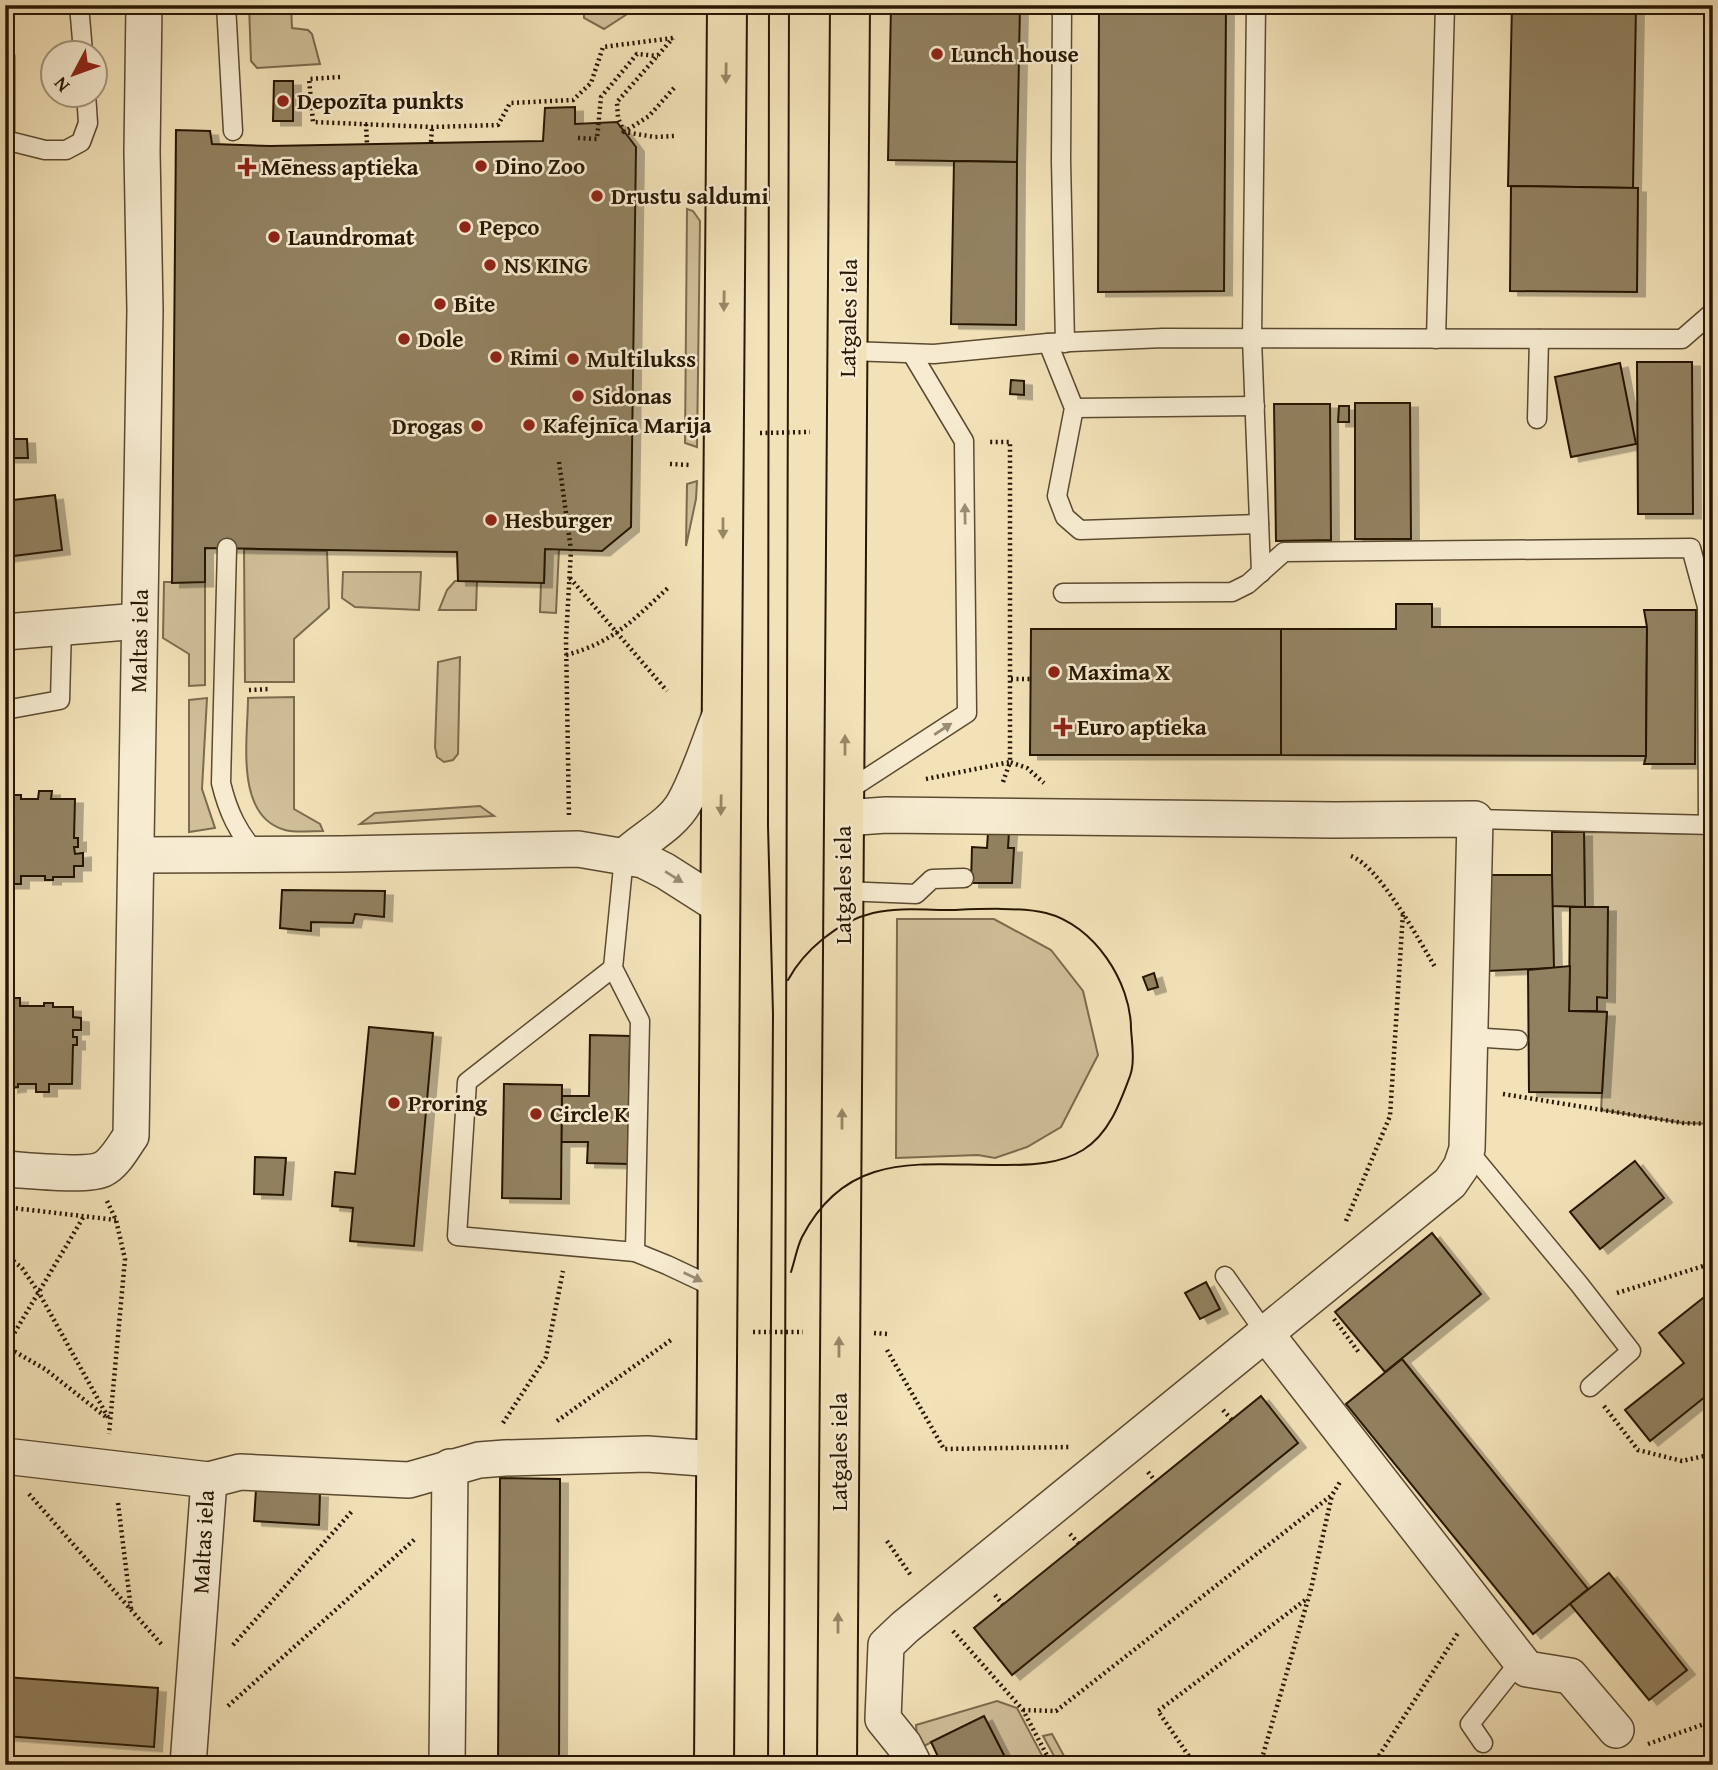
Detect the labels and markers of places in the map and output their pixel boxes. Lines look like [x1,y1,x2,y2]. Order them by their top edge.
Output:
place label: Lunch house [951,37,1079,70]
marker: Lunch house [929,46,945,62]
place label: Depozīta punkts [297,84,464,117]
marker: Depozīta punkts [275,93,291,109]
place label: Dino Zoo [495,149,585,182]
place label: Mēness aptieka [261,150,419,183]
marker: Dino Zoo [473,158,489,174]
marker: Mēness aptieka [239,159,255,175]
place label: Drustu saldumi [611,179,769,212]
marker: Drustu saldumi [589,188,605,204]
place label: Pepco [479,210,540,243]
marker: Pepco [457,219,473,235]
place label: Laundromat [288,220,415,253]
marker: Laundromat [266,229,282,245]
place label: NS KING [504,248,588,281]
marker: NS KING [482,257,498,273]
place label: Bite [454,287,495,320]
marker: Bite [432,296,448,312]
place label: Dole [418,322,464,355]
marker: Dole [396,331,412,347]
place label: Rimi [510,340,558,373]
place label: Multilukss [587,342,696,375]
marker: Rimi [488,349,504,365]
marker: Multilukss [565,351,581,367]
place label: Sidonas [592,379,672,412]
marker: Sidonas [570,388,586,404]
place label: Kafejnīca Marija [543,408,712,441]
place label: Drogas [392,409,463,442]
marker: Kafejnīca Marija [521,417,537,433]
marker: Drogas [469,418,485,434]
place label: Hesburger [505,503,613,536]
marker: Hesburger [483,512,499,528]
place label: Maxima X [1068,655,1170,688]
marker: Maxima X [1046,664,1062,680]
place label: Euro aptieka [1077,710,1207,743]
marker: Euro aptieka [1055,719,1071,735]
place label: Proring [408,1086,488,1119]
marker: Proring [386,1095,402,1111]
place label: Circle K [550,1097,629,1130]
marker: Circle K [528,1106,544,1122]

